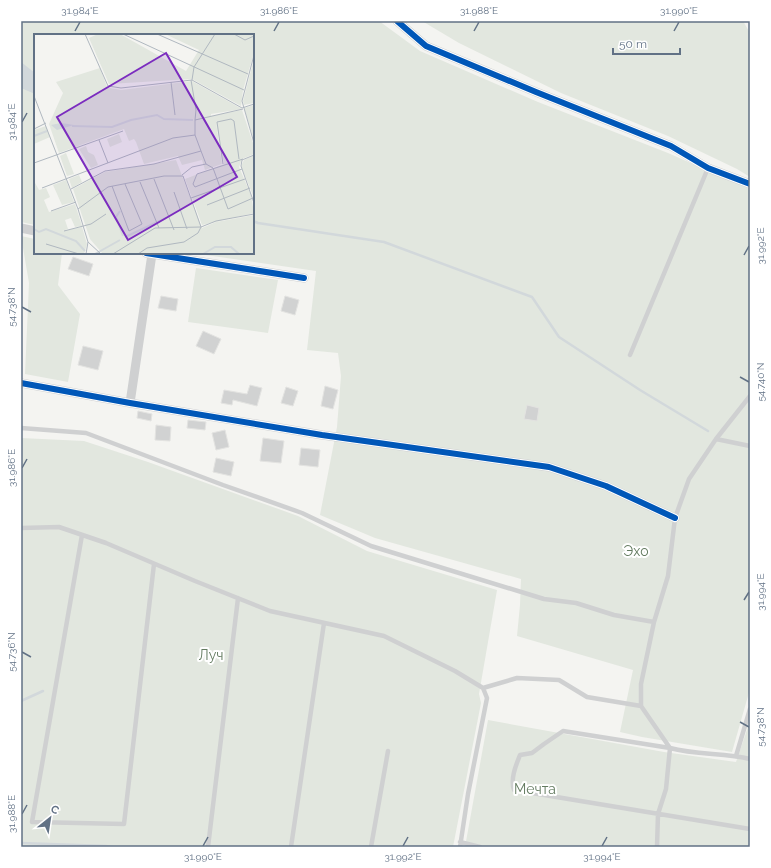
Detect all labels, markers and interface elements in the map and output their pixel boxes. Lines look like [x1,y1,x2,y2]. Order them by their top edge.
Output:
text: 31.984°E [61,5,99,16]
text: 31.986°E [260,5,298,16]
text: 31.988°E [460,5,498,16]
text: 31.990°E [660,5,698,16]
scale bar [613,30,680,56]
inset map [34,34,254,254]
text: 50 m [619,37,647,51]
text: 31.984°E [6,103,17,141]
text: 31.992°E [755,227,766,265]
text: 54.738°N [6,287,17,327]
text: 54.740°N [755,362,766,402]
text: 31.986°E [6,449,17,487]
park label: Эхо [623,543,649,559]
text: 31.994°E [755,573,766,611]
text: 54.736°N [6,632,17,672]
park label: Луч [199,647,224,663]
text: 54.738°N [755,707,766,747]
park label: Мечта [514,781,556,797]
text: 31.988°E [6,795,17,833]
north arrow [30,798,70,838]
text: С [48,802,62,818]
text: 31.990°E [184,851,222,862]
text: 31.992°E [384,851,422,862]
text: 31.994°E [583,851,621,862]

